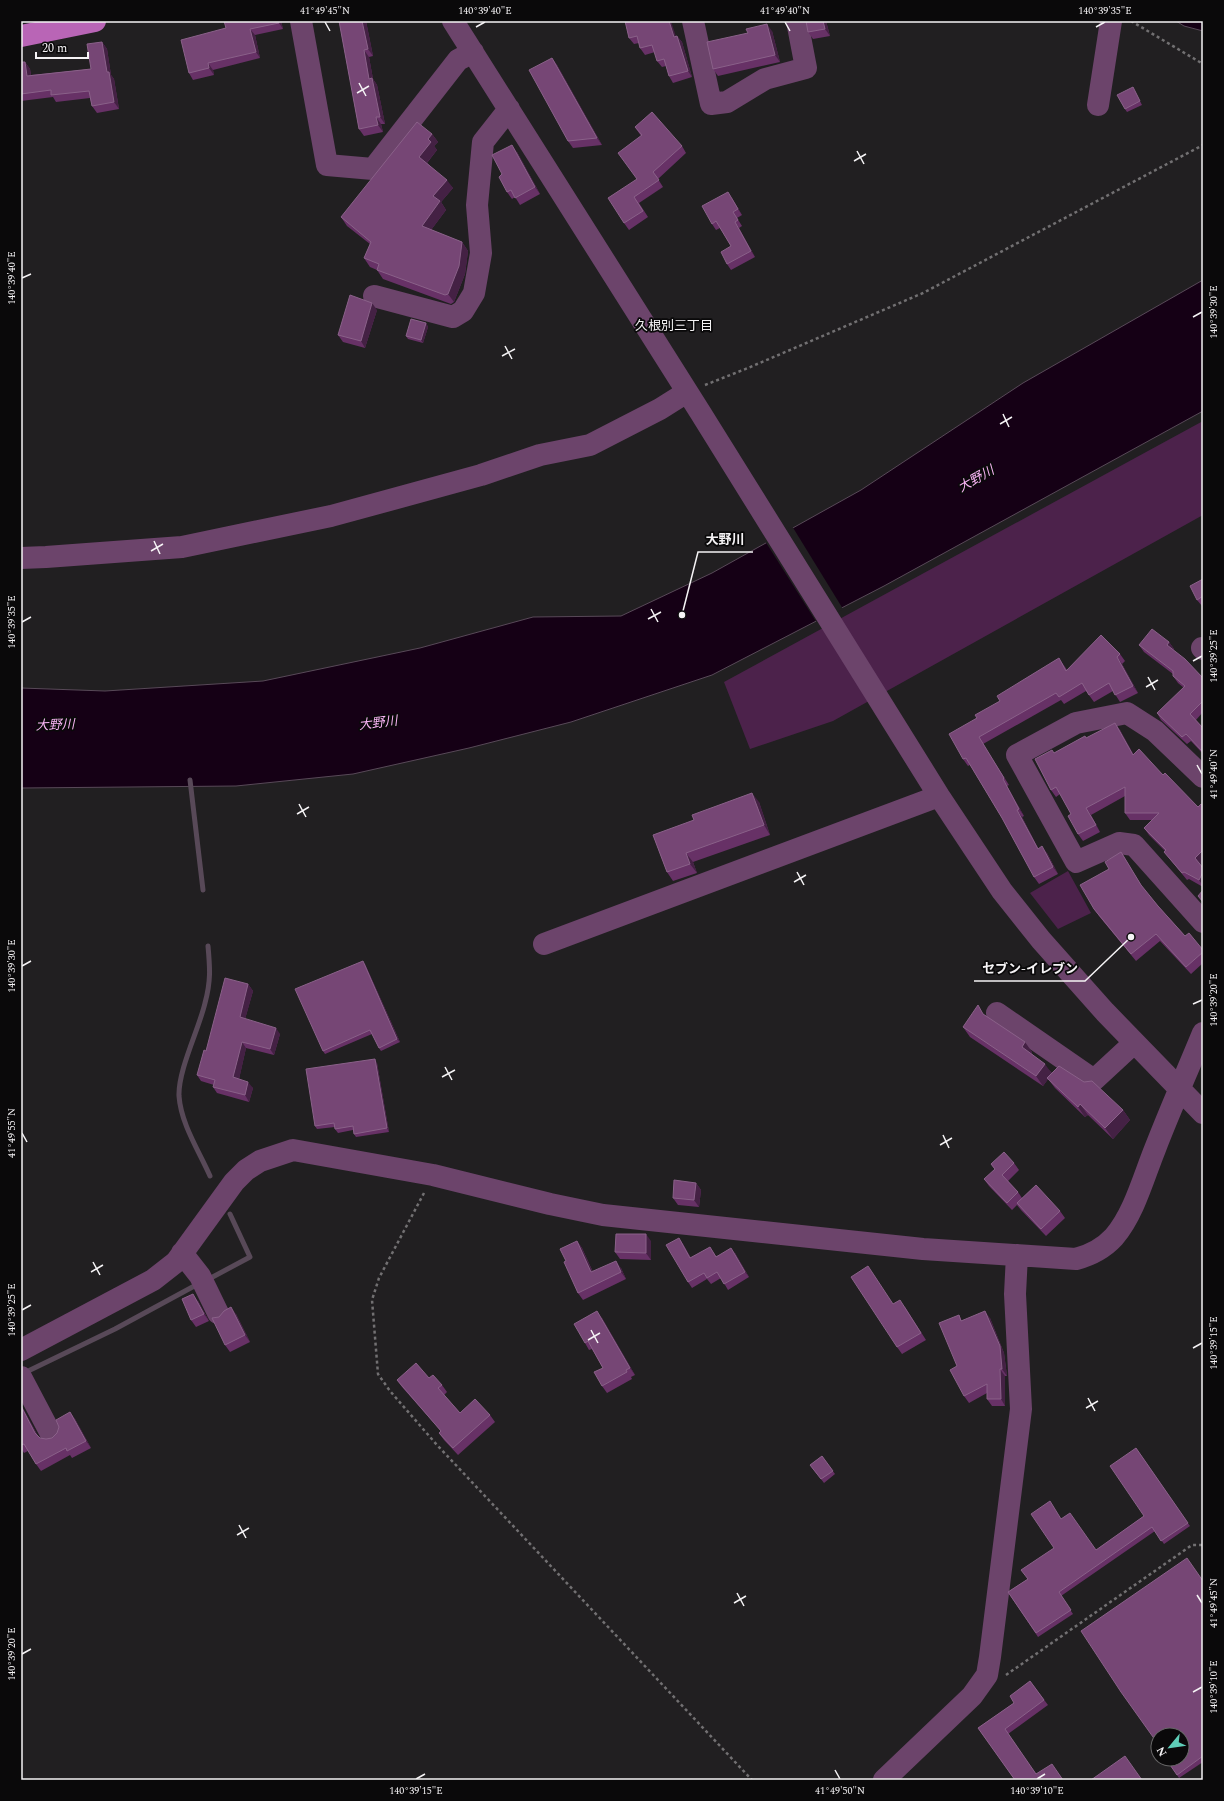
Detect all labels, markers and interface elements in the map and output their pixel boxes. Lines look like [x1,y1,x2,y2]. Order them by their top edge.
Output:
text: 41°49'45"N [300,3,350,19]
text: 140°39'40"E [458,3,512,19]
text: 41°49'40"N [760,3,810,19]
text: 140°39'35"E [1078,3,1132,19]
scale bar [36,34,88,60]
text: 20 m [42,39,67,58]
text: 140°39'40"E [4,251,20,305]
text: 140°39'30"E [1206,285,1222,339]
district label: 久根別三丁目 [635,316,713,336]
water label: 大野川 [954,460,1000,497]
callout: 大野川 [698,527,753,552]
text: 大野川 [705,530,745,550]
text: 140°39'35"E [4,595,20,649]
text: 140°39'25"E [1206,629,1222,683]
water label: 大野川 [357,710,401,735]
water label: 大野川 [35,714,77,736]
text: 41°49'40"N [1206,749,1222,799]
text: 140°39'30"E [4,939,20,993]
callout: セブン-イレブン [974,956,1085,981]
text: セブン-イレブン [982,959,1078,979]
text: 140°39'20"E [1206,973,1222,1027]
text: 41°49'55"N [4,1108,20,1158]
text: 140°39'25"E [4,1283,20,1337]
text: 140°39'15"E [1206,1316,1222,1370]
text: 41°49'45"N [1206,1578,1222,1628]
text: 140°39'20"E [4,1627,20,1681]
text: 140°39'10"E [1206,1660,1222,1714]
north arrow [1150,1727,1190,1767]
text: N [1152,1744,1171,1760]
text: 140°39'15"E [389,1783,443,1799]
text: 41°49'50"N [815,1783,865,1799]
text: 140°39'10"E [1010,1783,1064,1799]

